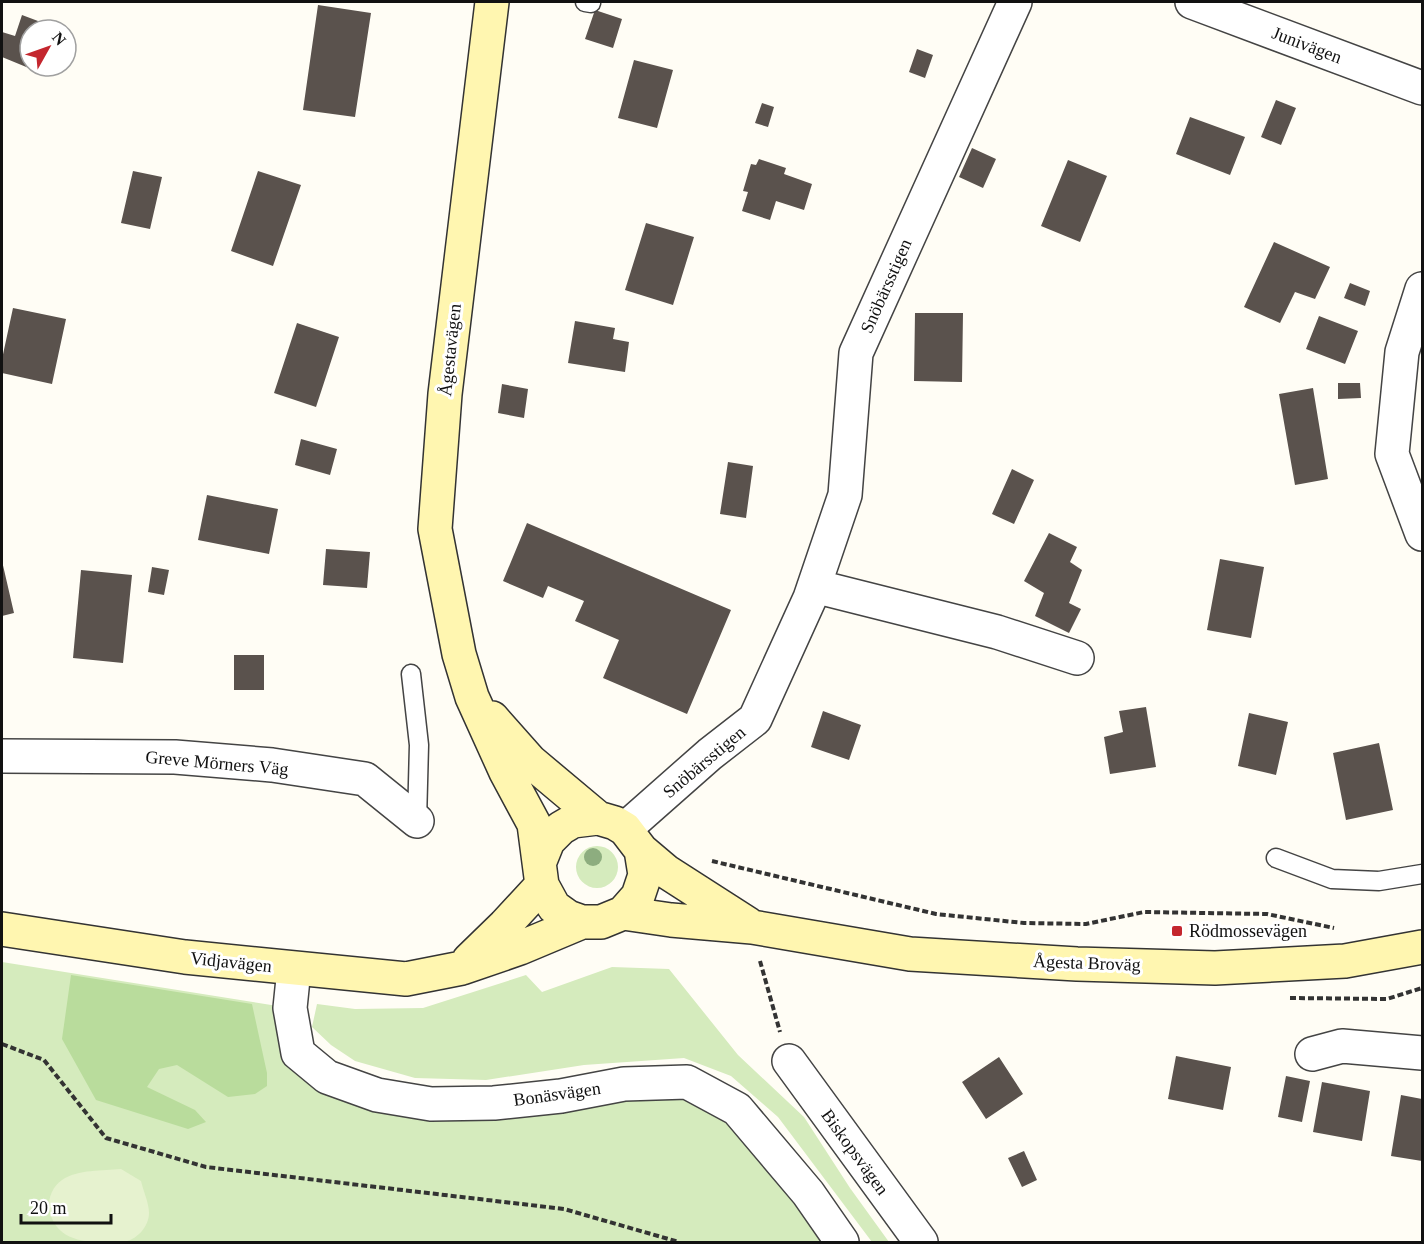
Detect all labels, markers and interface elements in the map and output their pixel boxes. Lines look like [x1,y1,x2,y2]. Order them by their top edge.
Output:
north arrow [18,18,78,78]
street label: Junivägen [1269,23,1345,67]
text: N [49,29,70,49]
street label: Snöbärsstigen [856,236,916,336]
street label: Ågestavägen [435,303,465,397]
street label: Snöbärsstigen [659,722,749,802]
street label: Greve Mörners Väg [145,747,289,779]
place label: Rödmossevägen [1189,921,1307,941]
marker: Rödmossevägen [1170,924,1184,938]
street label: Vidjavägen [189,948,273,976]
street label: Ågesta Broväg [1033,951,1141,975]
street label: Bonäsvägen [512,1078,602,1110]
street label: Biskopsvägen [817,1105,893,1199]
scale bar [21,1187,111,1225]
text: 20 m [30,1198,67,1218]

